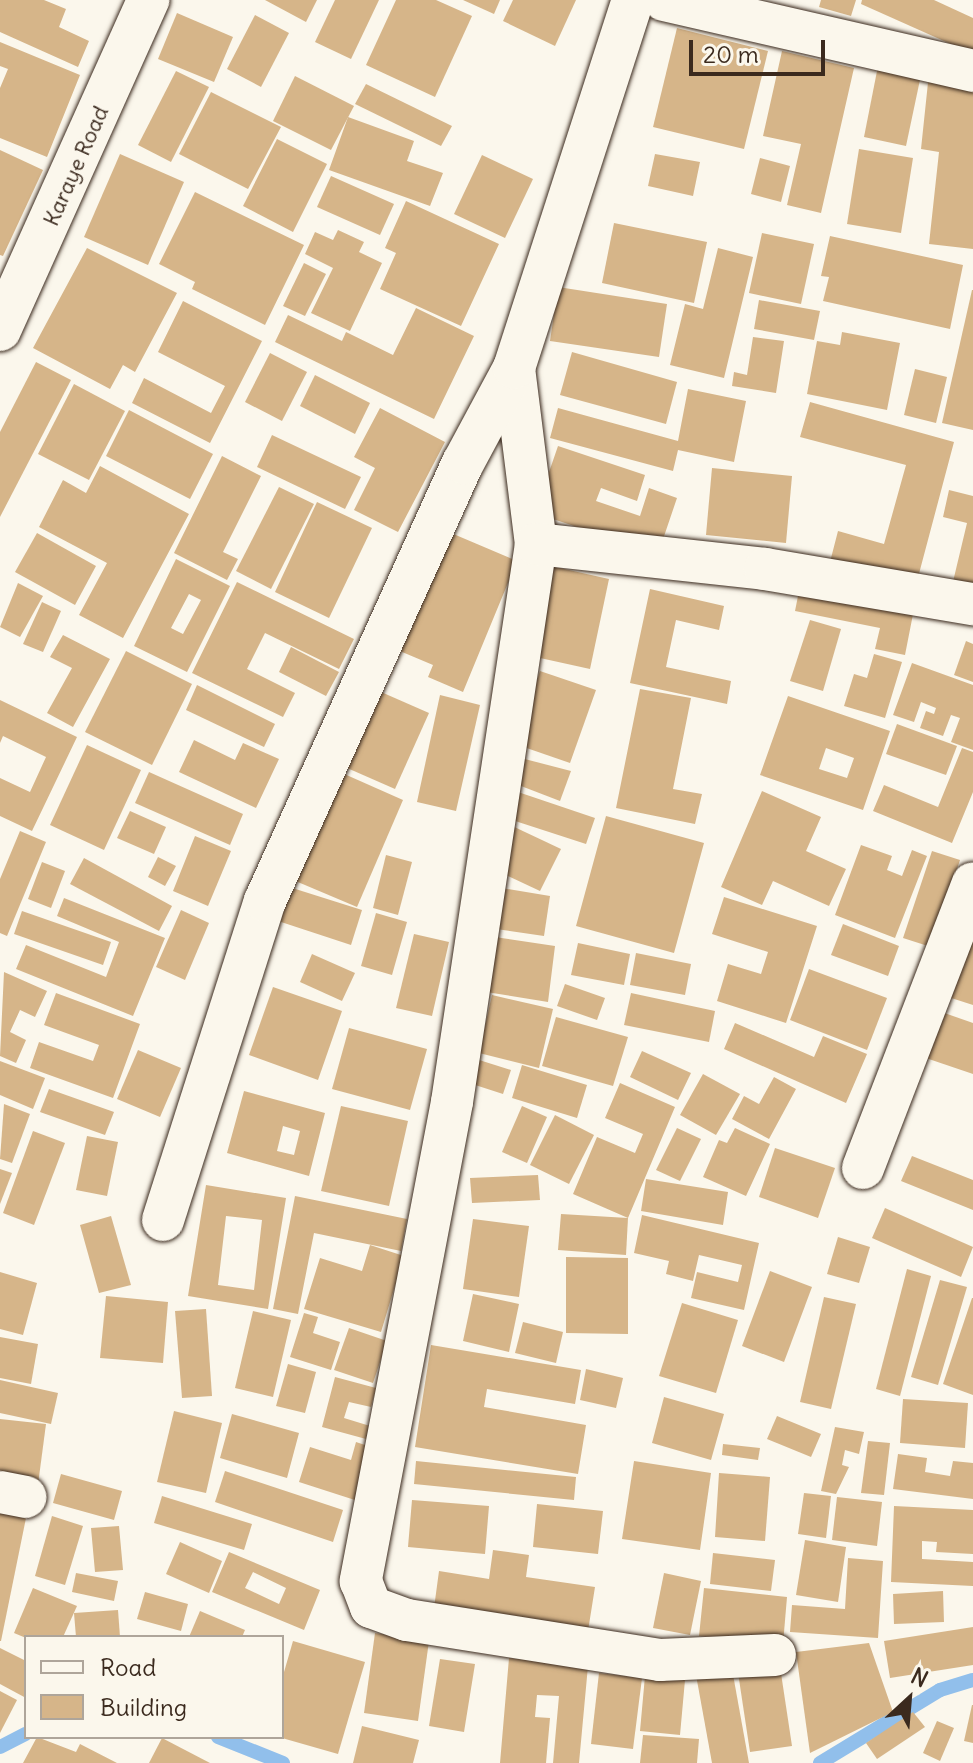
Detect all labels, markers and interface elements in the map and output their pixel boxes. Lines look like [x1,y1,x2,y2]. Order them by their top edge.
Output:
scale bar [693,24,829,74]
text: 20 m [703,39,759,69]
street label: Karaye Road [38,102,114,230]
legend [24,1635,284,1739]
text: Road [100,1652,156,1682]
north arrow [869,1659,949,1739]
text: N [907,1662,932,1693]
text: Building [100,1692,187,1722]

